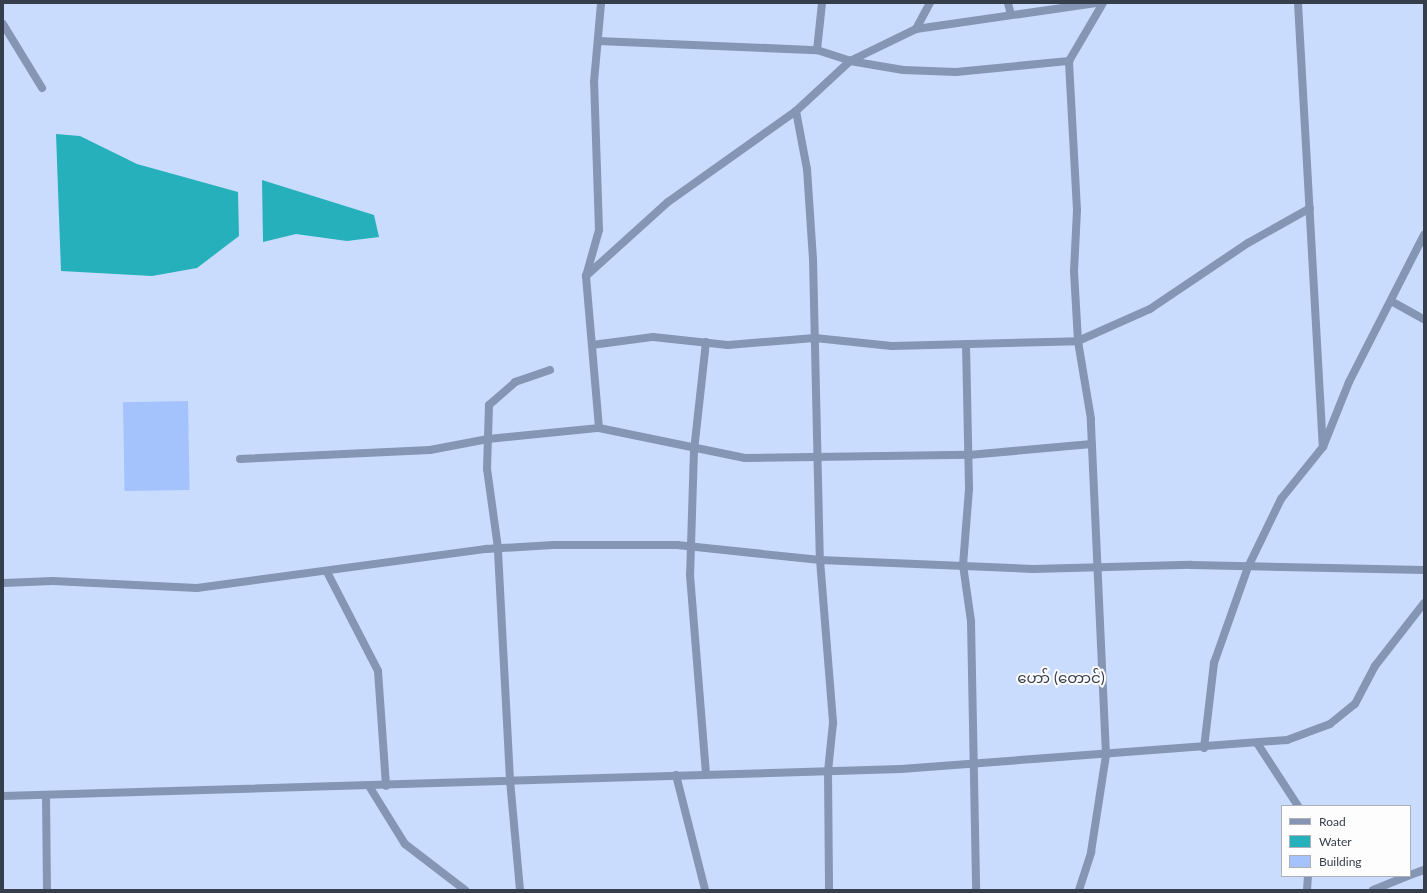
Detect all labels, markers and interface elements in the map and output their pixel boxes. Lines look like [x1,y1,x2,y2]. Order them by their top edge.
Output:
district label: ဟော် (တောင်) [1017,669,1105,687]
legend [1281,805,1411,877]
text: Road [1319,814,1346,829]
text: Water [1319,834,1352,849]
text: Building [1319,854,1362,869]

